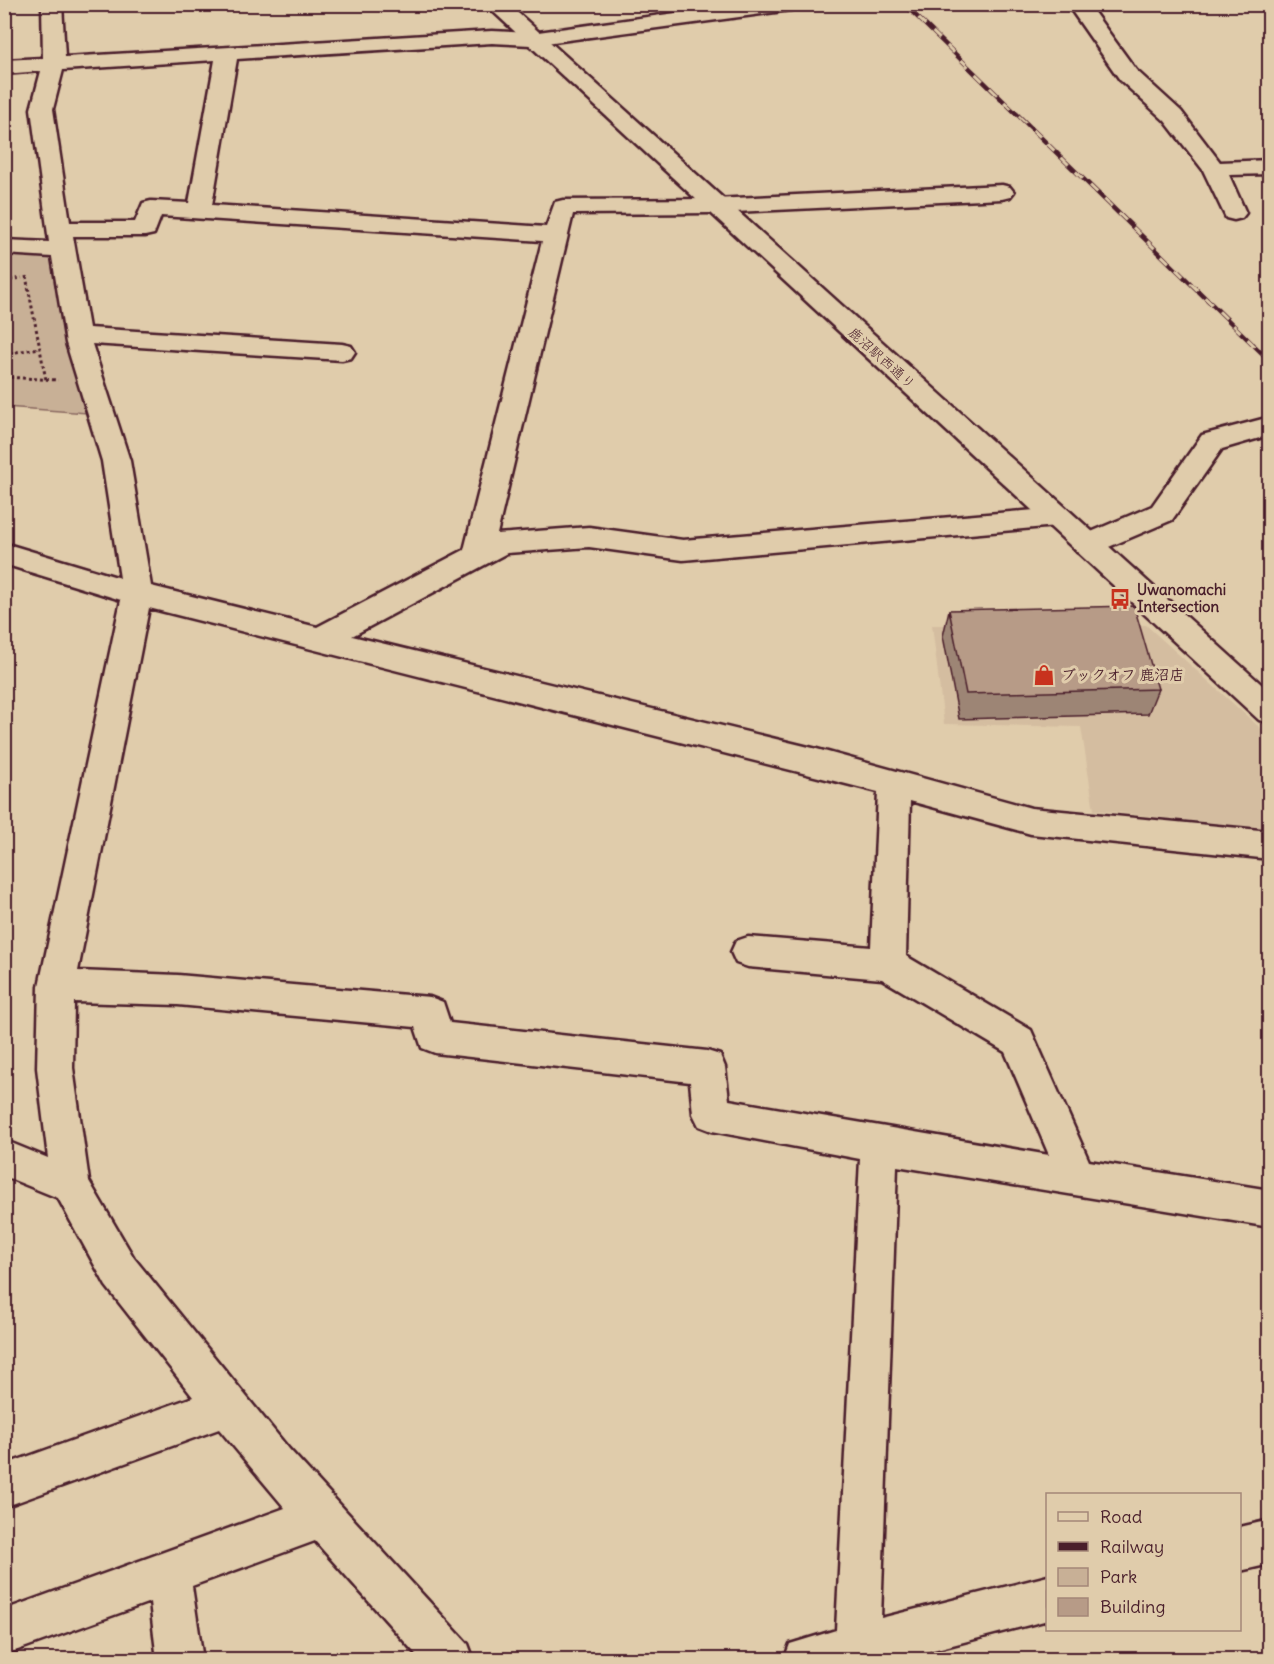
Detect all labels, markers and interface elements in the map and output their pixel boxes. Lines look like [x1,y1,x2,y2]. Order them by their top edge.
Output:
street label: 鹿沼駅西通り [845,323,919,393]
place label: Uwanomachi Intersection [1137,580,1226,616]
bus stop icon: Uwanomachi Intersection [1108,587,1132,611]
shop icon: ブックオフ 鹿沼店 [1032,663,1056,687]
place label: ブックオフ 鹿沼店 [1061,665,1185,684]
legend [1046,1493,1241,1631]
text: Road [1100,1505,1143,1528]
text: Railway [1100,1535,1164,1558]
text: Park [1100,1565,1137,1588]
text: Building [1100,1595,1165,1618]

